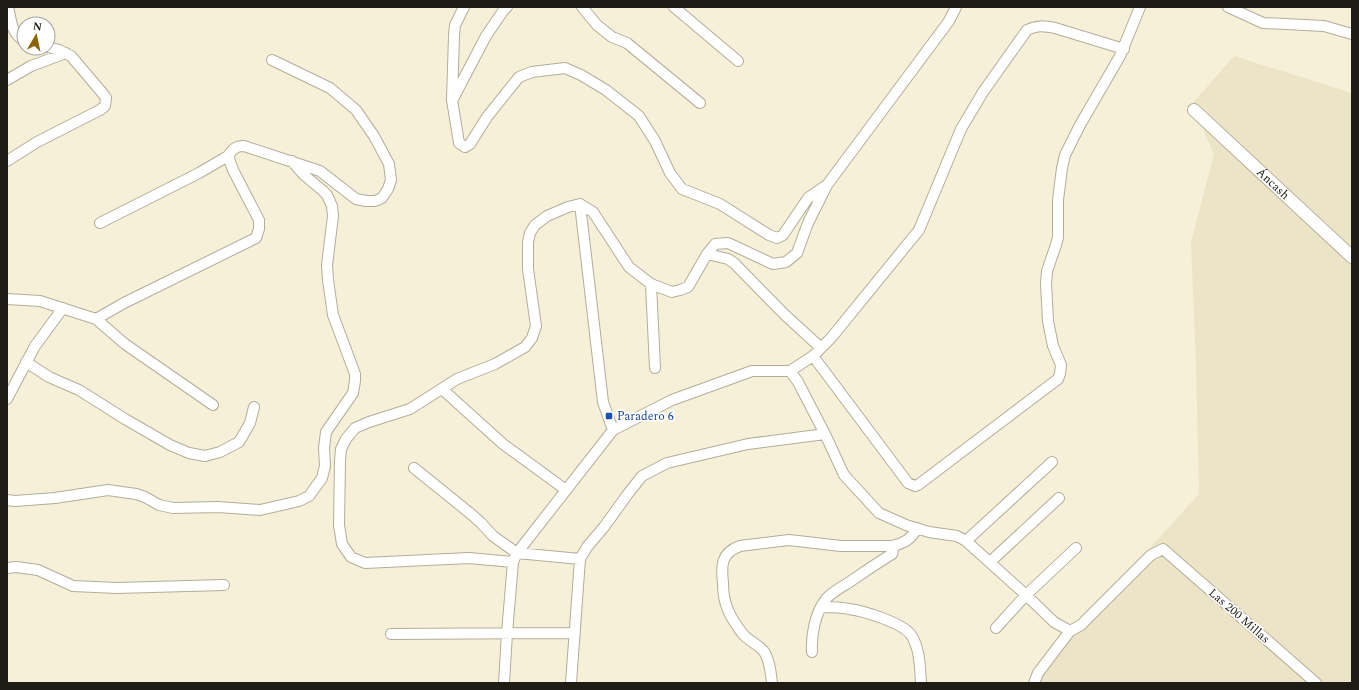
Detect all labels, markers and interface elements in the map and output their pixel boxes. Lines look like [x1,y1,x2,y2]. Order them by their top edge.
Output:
north arrow [16,16,56,56]
text: N [32,18,43,36]
street label: Áncash [1252,163,1294,204]
place label: Paradero 6 [617,407,674,426]
marker: Paradero 6 [604,411,614,421]
street label: Las 200 Millas [1204,584,1274,648]

